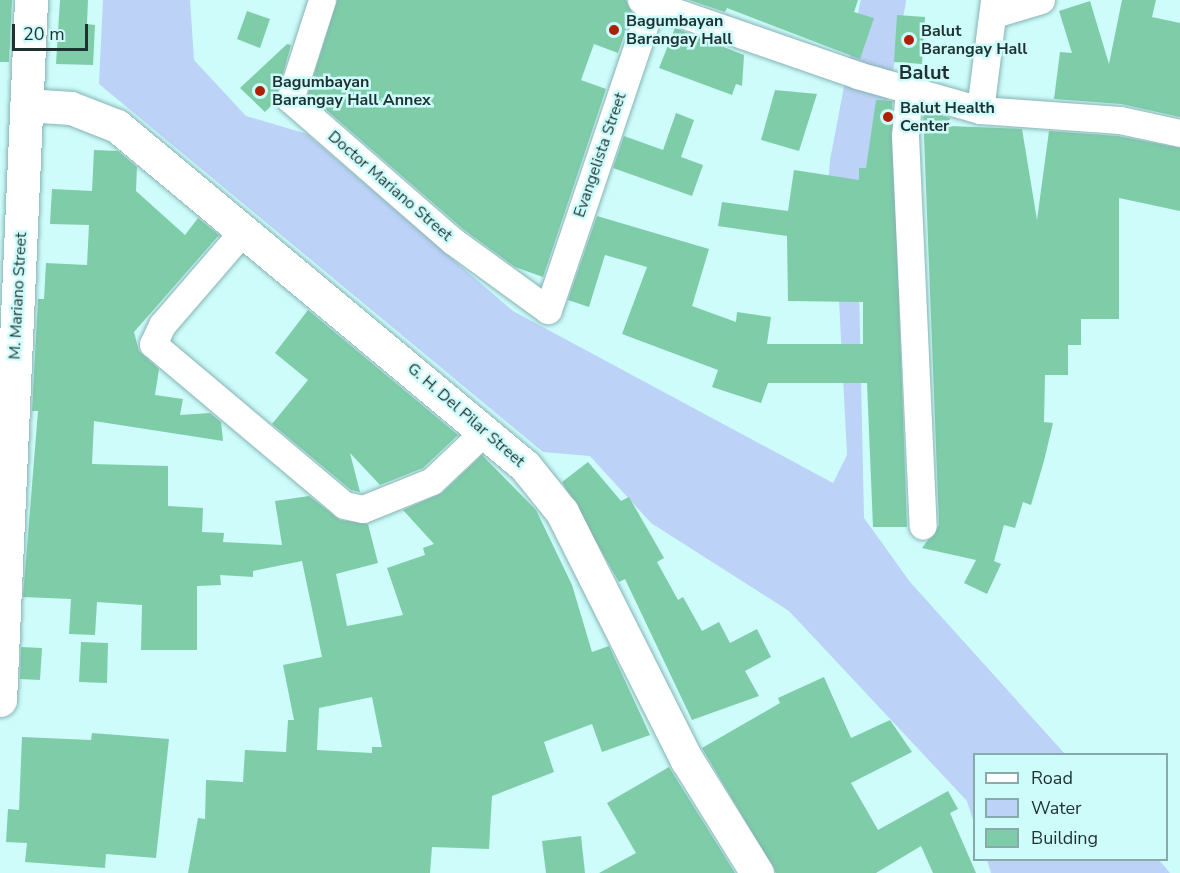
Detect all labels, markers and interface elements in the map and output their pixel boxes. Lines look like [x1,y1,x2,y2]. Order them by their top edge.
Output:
place label: Bagumbayan Barangay Hall [626,11,732,49]
scale bar [15,12,92,50]
place label: Balut Barangay Hall [921,21,1027,59]
text: 20 m [23,22,65,46]
marker: Bagumbayan Barangay Hall [607,23,621,37]
marker: Balut Barangay Hall [902,33,916,47]
district label: Balut [899,60,949,84]
place label: Bagumbayan Barangay Hall Annex [272,72,431,110]
marker: Bagumbayan Barangay Hall Annex [253,84,267,98]
street label: Evangelista Street [570,90,630,220]
place label: Balut Health Center [900,98,995,136]
marker: Balut Health Center [881,110,895,124]
street label: Doctor Mariano Street [324,127,456,245]
street label: M. Mariano Street [5,232,31,360]
street label: G. H. Del Pilar Street [403,359,529,471]
legend [973,753,1168,861]
text: Road [1031,766,1073,790]
text: Water [1031,796,1082,820]
text: Building [1031,826,1098,850]

